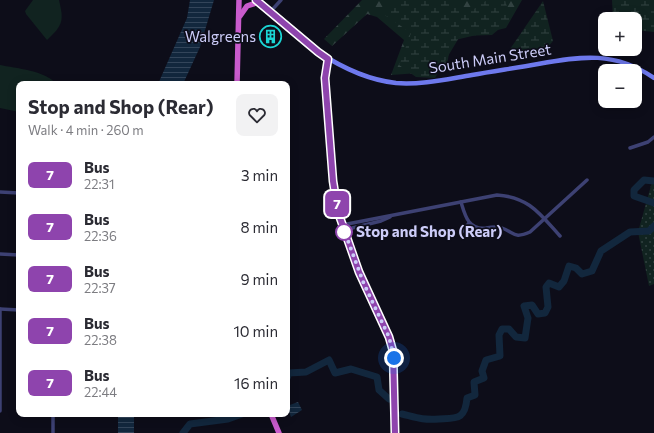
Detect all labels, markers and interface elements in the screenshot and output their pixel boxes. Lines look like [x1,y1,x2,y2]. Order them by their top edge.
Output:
map controls [598,12,642,108]
button: + [598,12,642,56]
building icon: Walgreens [258,24,284,50]
place label: Walgreens [185,27,256,45]
street label: South Main Street [427,39,552,77]
button: − [598,64,642,108]
button: heart [236,94,278,136]
text: Stop and Shop (Rear) [28,95,214,118]
text: Walk · 4 min · 260 m [28,122,144,138]
text: Bus [84,158,109,176]
text: 7 [46,166,54,183]
text: 3 min [241,166,278,184]
text: 22:31 [84,176,114,192]
line badge: 7 [324,191,350,217]
text: 7 [333,195,341,212]
text: Bus [84,210,109,228]
text: 7 [46,218,54,235]
text: 8 min [240,218,278,236]
place label: Stop and Shop (Rear) [356,222,502,240]
marker: Stop and Shop (Rear) [335,223,353,241]
text: 22:36 [84,228,117,244]
text: Bus [84,262,109,280]
text: 7 [46,270,54,287]
text: 9 min [240,270,278,288]
text: 22:37 [84,280,116,296]
text: Bus [84,314,109,332]
text: 7 [46,322,54,339]
text: 10 min [233,322,278,340]
text: 22:38 [84,332,117,348]
your location [384,348,404,368]
text: Bus [84,366,109,384]
text: 7 [46,374,54,391]
text: 16 min [234,374,278,392]
text: 22:44 [84,384,117,400]

